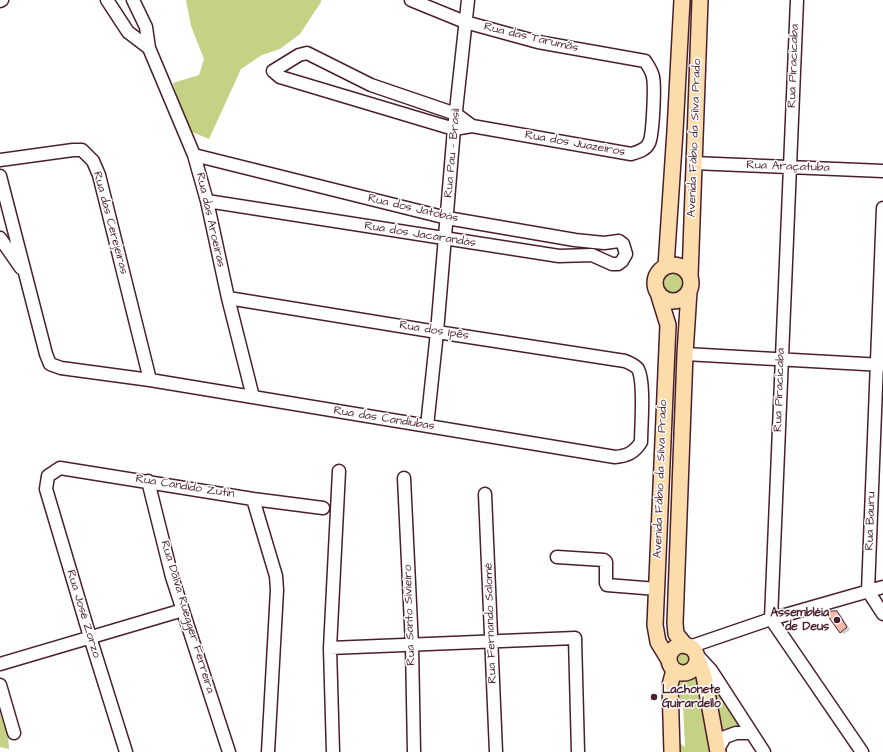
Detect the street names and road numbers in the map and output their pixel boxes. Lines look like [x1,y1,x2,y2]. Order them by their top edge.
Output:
street label: Rua das Tarumãs [482,20,580,56]
street label: Rua Piracicaba [785,24,803,108]
street label: Avenida Fábio da Silva Prado [685,58,705,218]
street label: Rua Pau - Brasil [442,108,464,198]
street label: Rua dos Juazeiros [524,128,626,160]
street label: Rua Araçatuba [746,158,830,176]
street label: Rua das Cerejeiras [89,170,131,276]
street label: Rua das Aroeiras [192,171,228,269]
street label: Rua dos Jatobás [366,192,460,226]
street label: Rua dos Jacarandás [363,219,477,251]
street label: Rua dos Ipês [398,318,470,344]
street label: Rua Piracicaba [771,348,789,432]
street label: Avenida Fábio da Silva Prado [651,399,671,559]
street label: Rua das Candiubas [332,404,436,434]
street label: Rua Candido Zutin [134,472,236,502]
street label: Rua Bauru [863,491,879,551]
street label: Rua Dalva Ruegger Ferreira [157,539,217,695]
street label: Rua Fernando Salomé [482,562,500,684]
street label: Rua Santo Sivieiro [401,564,419,666]
street label: Rua José Zorzo [63,568,103,660]

